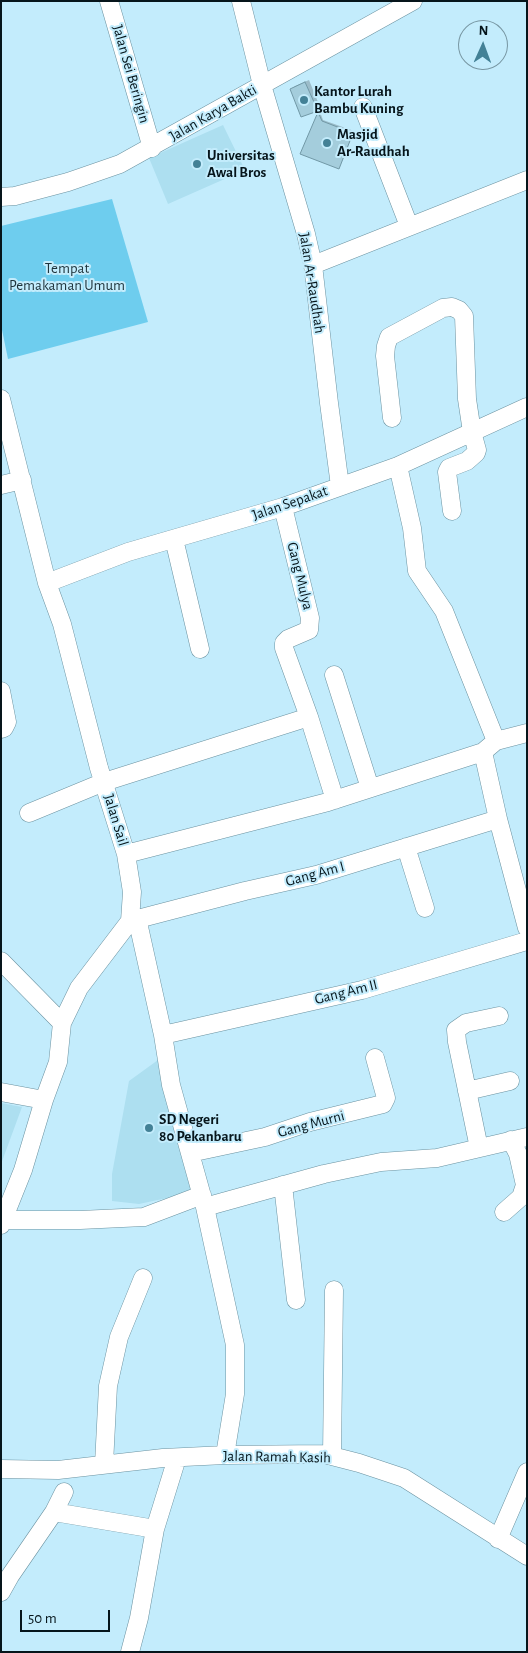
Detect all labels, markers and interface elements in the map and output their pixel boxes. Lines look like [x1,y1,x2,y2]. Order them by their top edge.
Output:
north arrow [458,20,508,70]
street label: Jalan Sei Beringin [108,23,154,125]
text: N [478,24,489,38]
street label: Jalan Karya Bakti [166,81,260,145]
place label: Kantor Lurah Bambu Kuning [314,82,403,117]
marker: Kantor Lurah Bambu Kuning [298,94,310,106]
place label: Masjid Ar-Raudhah [337,125,410,160]
marker: Masjid Ar-Raudhah [321,137,333,149]
place label: Universitas Awal Bros [207,146,275,181]
marker: Universitas Awal Bros [191,158,203,170]
street label: Jalan Ar-Raudhah [295,231,329,335]
park label: Tempat Pemakaman Umum [9,259,125,294]
street label: Jalan Sepakat [250,482,330,524]
street label: Gang Mulya [283,540,317,612]
street label: Jalan Sail [100,792,132,848]
street label: Gang Am I [284,858,346,890]
street label: Gang Am II [313,976,379,1008]
street label: Gang Murni [276,1106,346,1142]
place label: SD Negeri 80 Pekanbaru [159,1110,242,1145]
marker: SD Negeri 80 Pekanbaru [143,1122,155,1134]
street label: Jalan Ramah Kasih [223,1447,331,1467]
scale bar [22,1600,112,1632]
text: 50 m [28,1611,57,1626]

